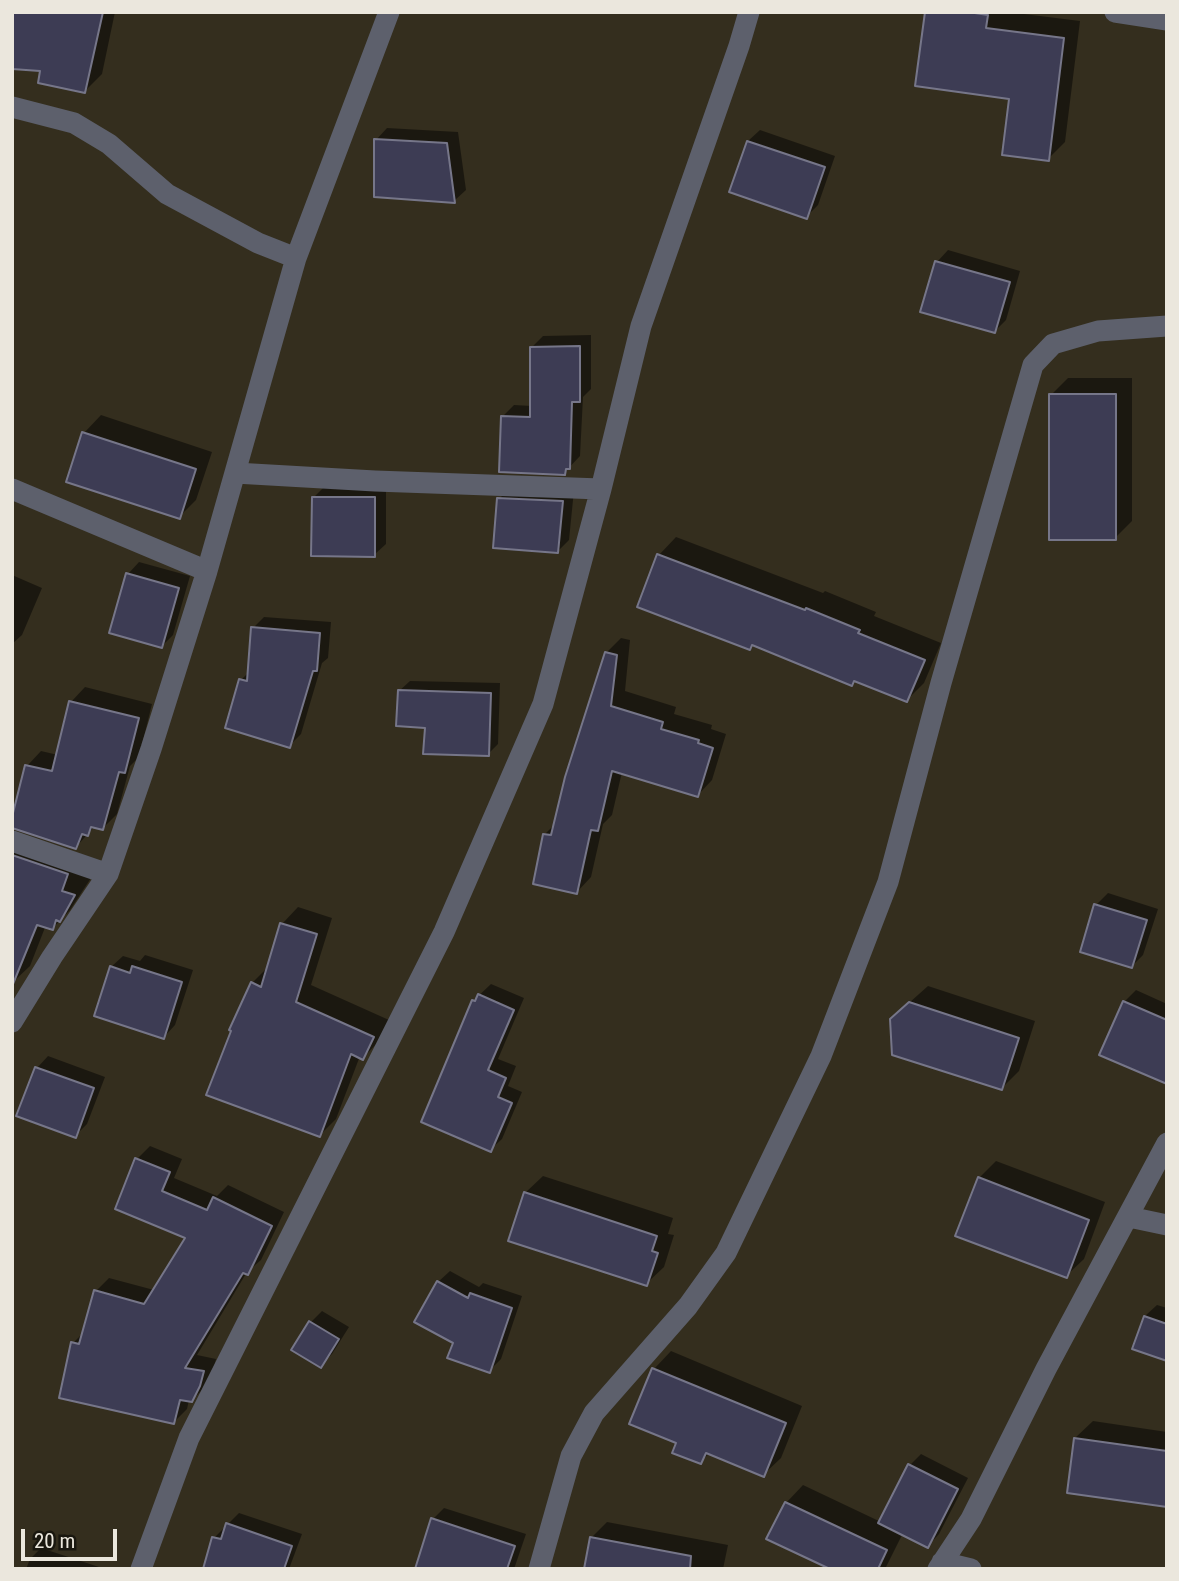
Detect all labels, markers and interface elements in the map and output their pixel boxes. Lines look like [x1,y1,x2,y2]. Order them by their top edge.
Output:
scale bar [24,1514,121,1558]
text: 20 m [34,1529,75,1553]

